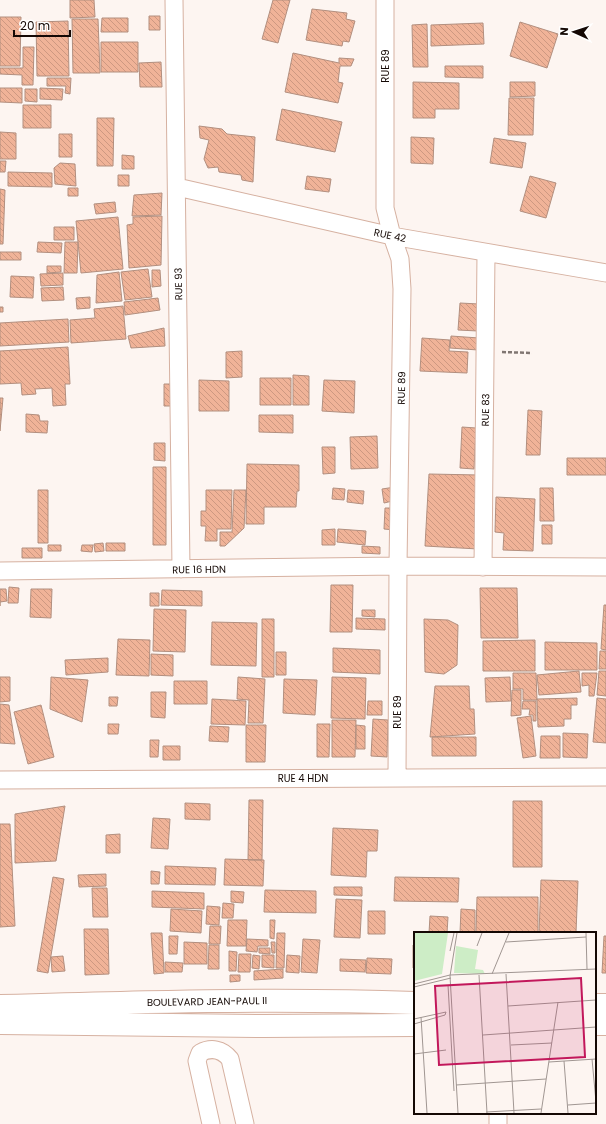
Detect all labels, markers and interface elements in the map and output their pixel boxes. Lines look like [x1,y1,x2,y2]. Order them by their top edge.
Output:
scale bar [14,12,70,38]
north arrow [554,12,594,52]
text: 20 m [20,17,50,34]
text: N [556,27,572,36]
street label: RUE 89 [378,49,393,83]
street label: RUE 42 [372,225,408,246]
street label: RUE 93 [171,267,186,301]
street label: RUE 89 [394,371,409,405]
street label: RUE 83 [478,393,493,427]
street label: RUE 16 HDN [172,562,226,577]
street label: RUE 89 [390,695,405,729]
street label: RUE 4 HDN [278,771,328,786]
inset map [414,932,596,1114]
street label: BOULEVARD JEAN-PAUL II [147,993,267,1010]

